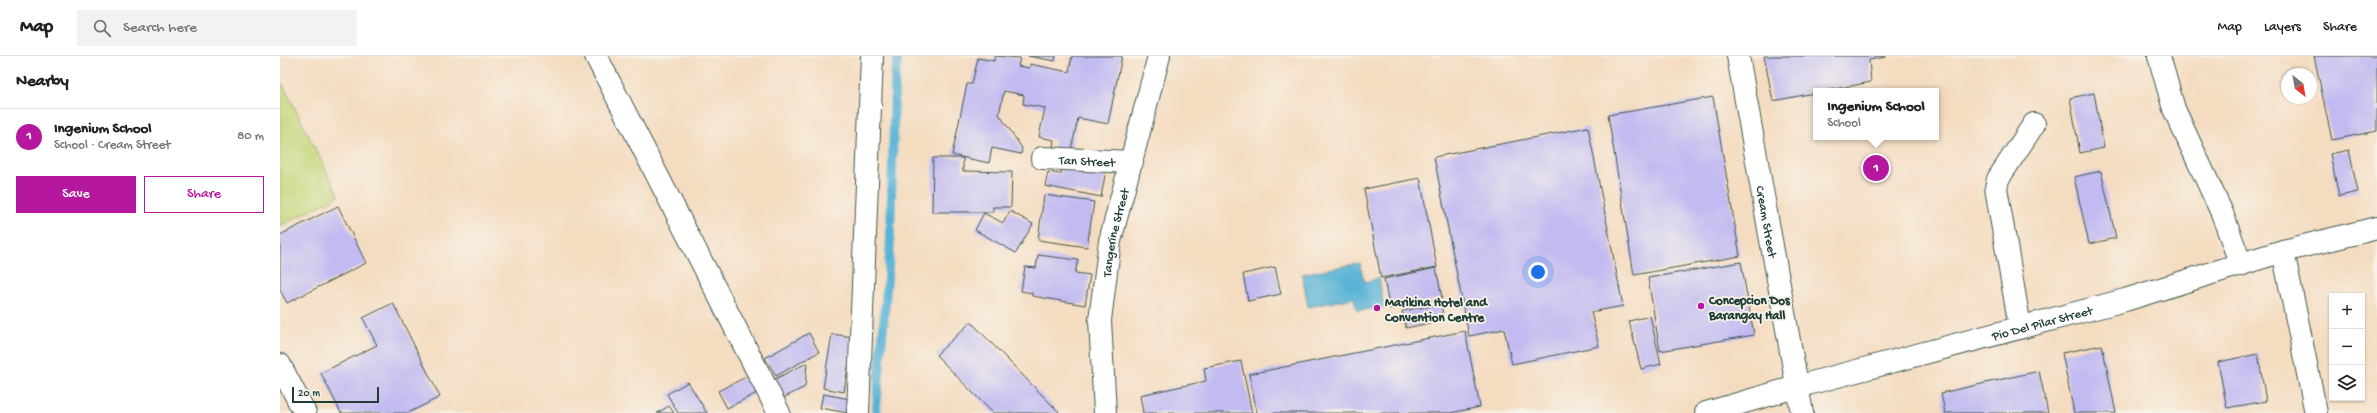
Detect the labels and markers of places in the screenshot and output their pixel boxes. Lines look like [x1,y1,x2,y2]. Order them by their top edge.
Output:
pin: 1 [1863,153,1889,183]
place label: Concepcion Dos Barangay Hall [1708,294,1791,324]
place label: Marikina Hotel and Convention Centre [1384,296,1488,326]
marker: Concepcion Dos Barangay Hall [1696,301,1706,311]
marker: Marikina Hotel and Convention Centre [1372,303,1382,313]

